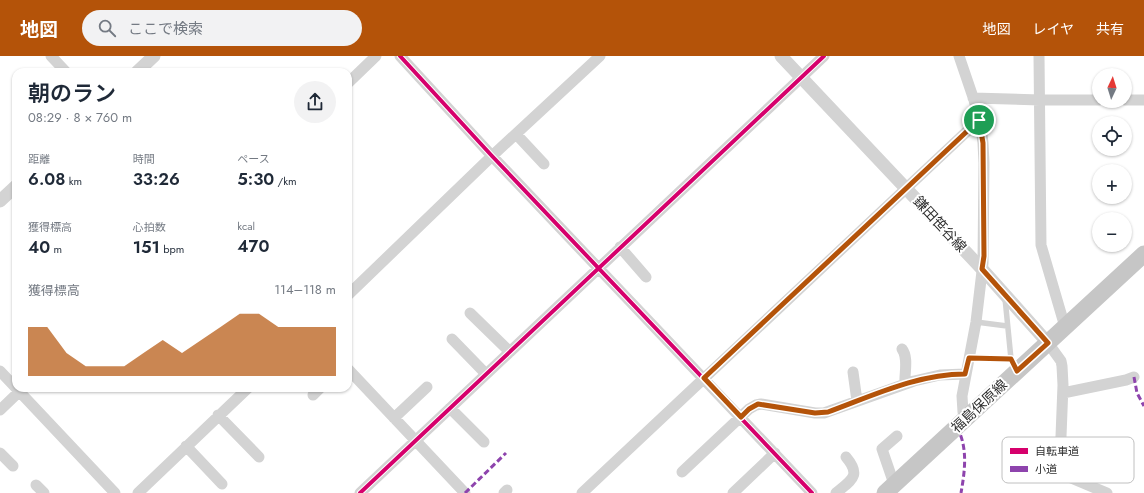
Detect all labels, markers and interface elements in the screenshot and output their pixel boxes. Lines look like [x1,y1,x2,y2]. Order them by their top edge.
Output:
search box [82,10,362,46]
text: 地図 [20,16,58,43]
icon: search [96,17,118,39]
text: ここで検索 [128,18,203,40]
text: 地図 [982,19,1010,39]
text: レイヤ [1032,19,1074,39]
text: 共有 [1096,19,1124,39]
north arrow [1092,68,1132,108]
map controls [1092,68,1132,252]
text: 朝のラン [28,77,116,109]
button: share [294,81,336,123]
pin [962,103,996,137]
text: 08:29 · 8 × 760 m [28,108,132,127]
icon: arrive [968,109,990,131]
button: locate [1092,116,1132,156]
text: 距離 [28,151,50,167]
text: 時間 [133,151,155,167]
text: ペース [237,151,270,167]
button: + [1092,164,1132,204]
text: 6.08 [28,167,65,191]
text: 33:26 [133,167,180,191]
text: 5:30 [237,167,274,191]
text: km [65,173,82,189]
text: /km [274,173,297,189]
street label: 鎌田笹谷線 [909,192,971,256]
button: − [1092,212,1132,252]
text: kcal [237,218,255,234]
text: 獲得標高 [28,219,72,235]
text: 心拍数 [133,219,166,235]
text: 470 [237,234,269,258]
text: 40 [28,235,50,259]
text: 151 [133,235,160,259]
text: m [50,241,62,257]
text: bpm [160,241,184,257]
text: 114–118 m [274,280,336,299]
text: 獲得標高 [28,281,80,300]
street label: 福島保原線 [947,375,1011,437]
legend [1002,437,1134,483]
text: 自転車道 [1035,443,1079,459]
text: 小道 [1035,461,1057,477]

